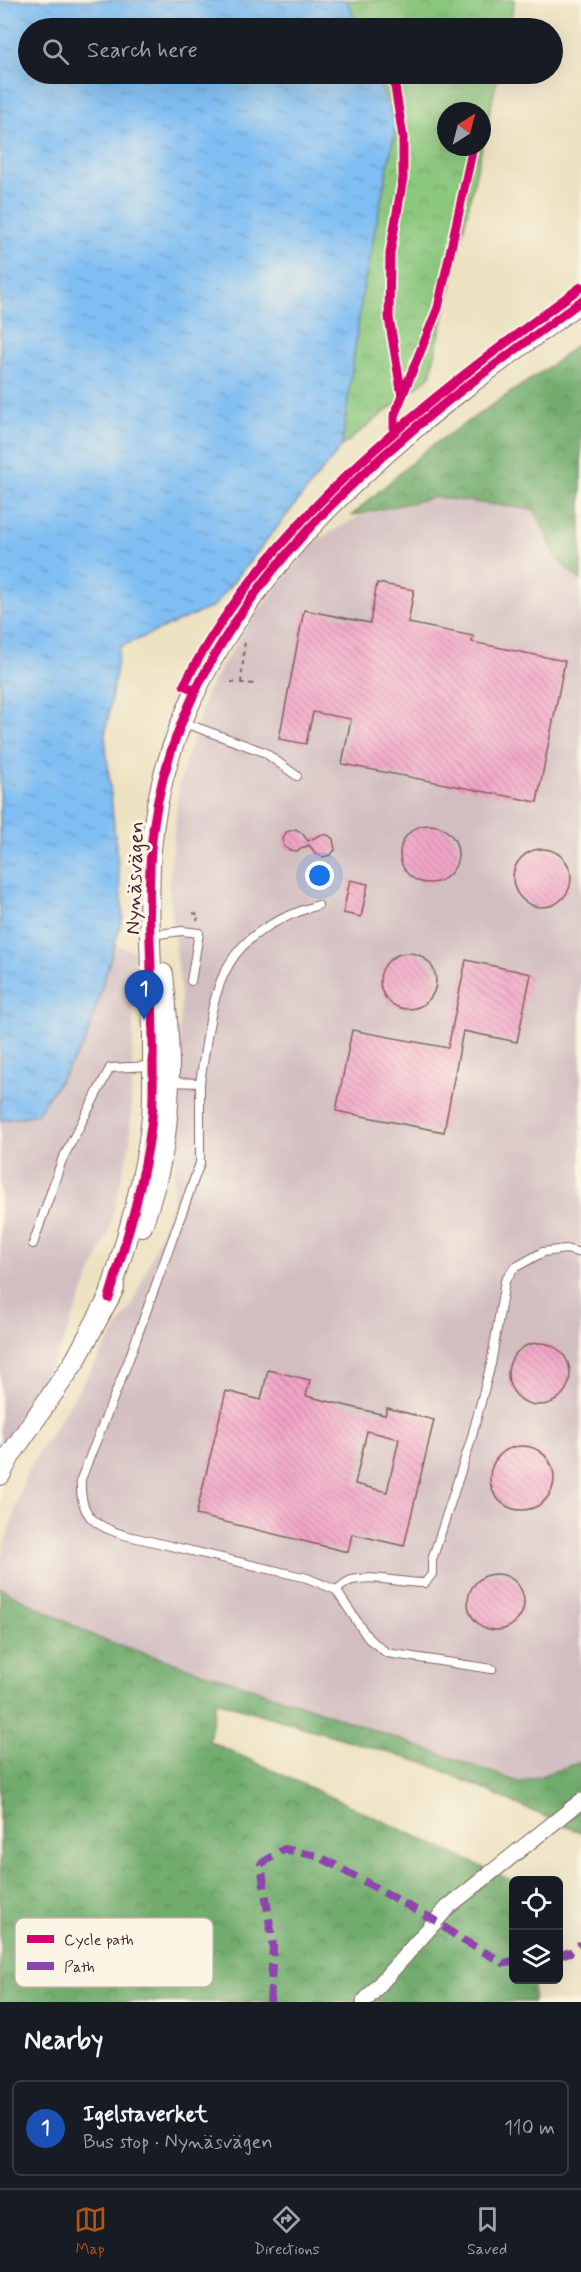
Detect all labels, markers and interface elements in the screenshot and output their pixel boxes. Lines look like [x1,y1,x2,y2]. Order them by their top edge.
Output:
search box [18,18,563,84]
icon: search [39,35,72,68]
text: Search here [87,37,198,65]
north arrow [437,102,491,156]
street label: Nynäsvägen [119,821,151,935]
your location [305,861,334,890]
pin: 1 [124,970,164,1020]
map controls [509,1876,563,1984]
button: locate [509,1876,563,1930]
legend [15,1918,213,1987]
text: Cycle path [64,1930,134,1951]
button: layers [509,1930,563,1984]
text: Path [64,1957,95,1978]
text: Nearby [24,2024,103,2058]
text: Igelstaverket [83,2101,208,2129]
text: 1 [41,2115,50,2142]
text: 110 m [504,2115,555,2142]
text: Bus stop · Nynäsvägen [83,2129,273,2156]
tab: Map [74,2203,107,2260]
tab: Directions [254,2203,320,2260]
tab: Saved [467,2203,507,2260]

